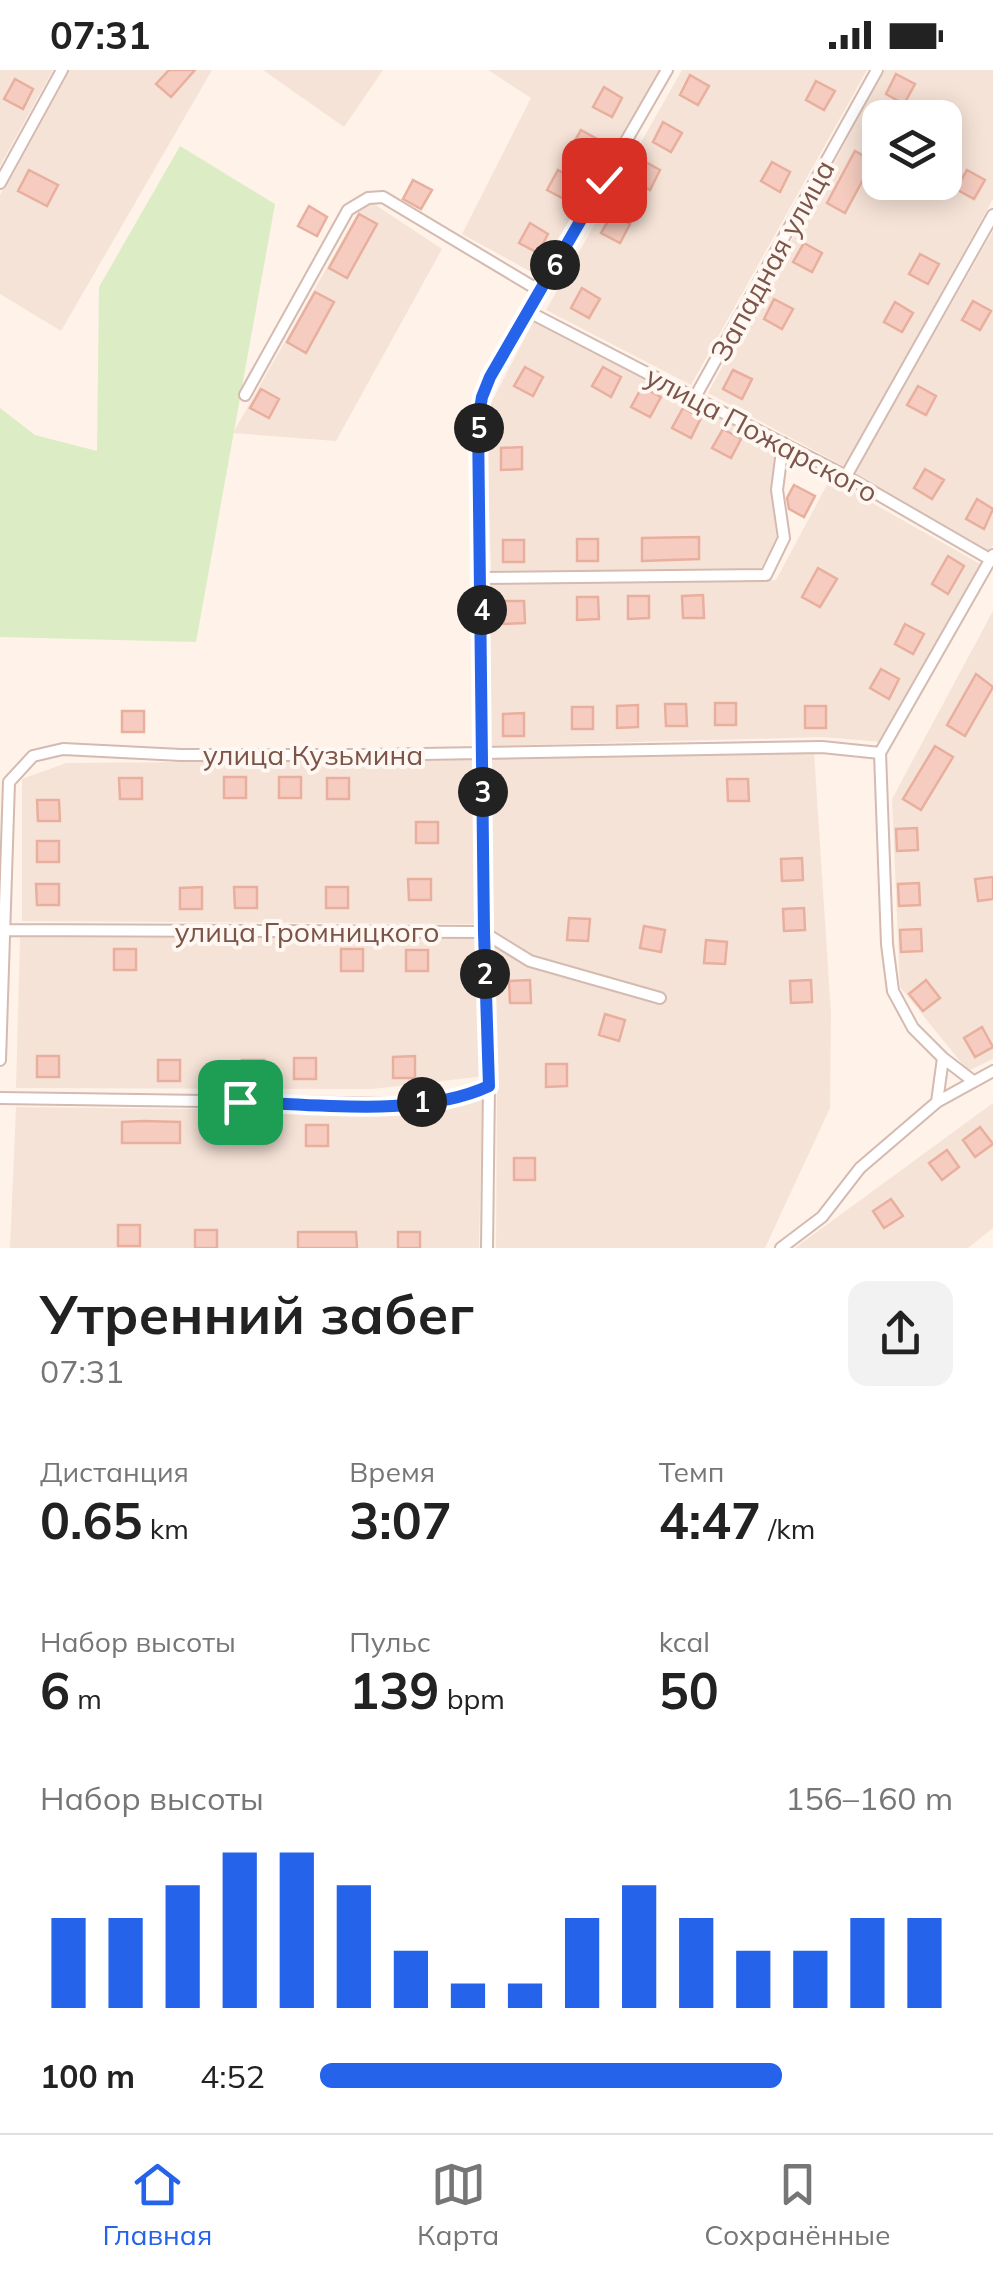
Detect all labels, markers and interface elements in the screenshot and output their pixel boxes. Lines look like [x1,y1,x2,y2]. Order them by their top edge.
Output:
text: 07:31 [50,11,151,59]
map controls [862,100,962,200]
button: layers [862,100,962,200]
pin [562,138,647,223]
icon: check [577,153,632,208]
street label: Западная улица [702,153,842,367]
pin: 6 [530,240,580,290]
text: 6 [547,247,563,282]
street label: улица Пожарского [640,358,884,510]
pin: 5 [454,403,504,453]
text: 5 [471,410,487,445]
pin: 4 [457,585,507,635]
text: 4 [474,592,490,627]
street label: улица Кузьмина [203,737,423,772]
pin: 3 [458,767,508,817]
text: 3 [475,774,491,809]
street label: улица Громницкого [175,914,440,949]
pin: 2 [460,949,510,999]
text: 2 [477,956,493,991]
pin [198,1060,283,1145]
icon: arrive [213,1075,268,1130]
pin: 1 [397,1077,447,1127]
text: 1 [414,1084,430,1119]
text: Утренний забег [40,1279,474,1348]
button: share [848,1281,953,1386]
text: 07:31 [40,1351,124,1391]
text: Дистанция [40,1454,189,1489]
text: Время [349,1454,435,1489]
text: Темп [659,1454,724,1489]
text: 0.65 [40,1489,142,1552]
text: 3:07 [349,1489,452,1552]
text: 4:47 [659,1489,761,1552]
text: km [142,1511,189,1546]
text: /km [761,1511,815,1546]
text: Набор высоты [40,1624,236,1659]
text: Пульс [349,1624,431,1659]
text: kcal [659,1624,710,1659]
text: 6 [40,1659,70,1722]
text: 139 [349,1659,439,1722]
text: 50 [659,1659,719,1722]
text: m [70,1681,102,1716]
text: bpm [439,1681,505,1716]
text: Набор высоты [40,1778,264,1818]
text: 156–160 m [785,1778,953,1818]
text: 100 m [40,2056,135,2096]
text: 4:52 [200,2056,265,2096]
tab: Главная [102,2157,212,2252]
tab: Карта [417,2157,499,2252]
tab: Сохранённые [704,2157,891,2252]

